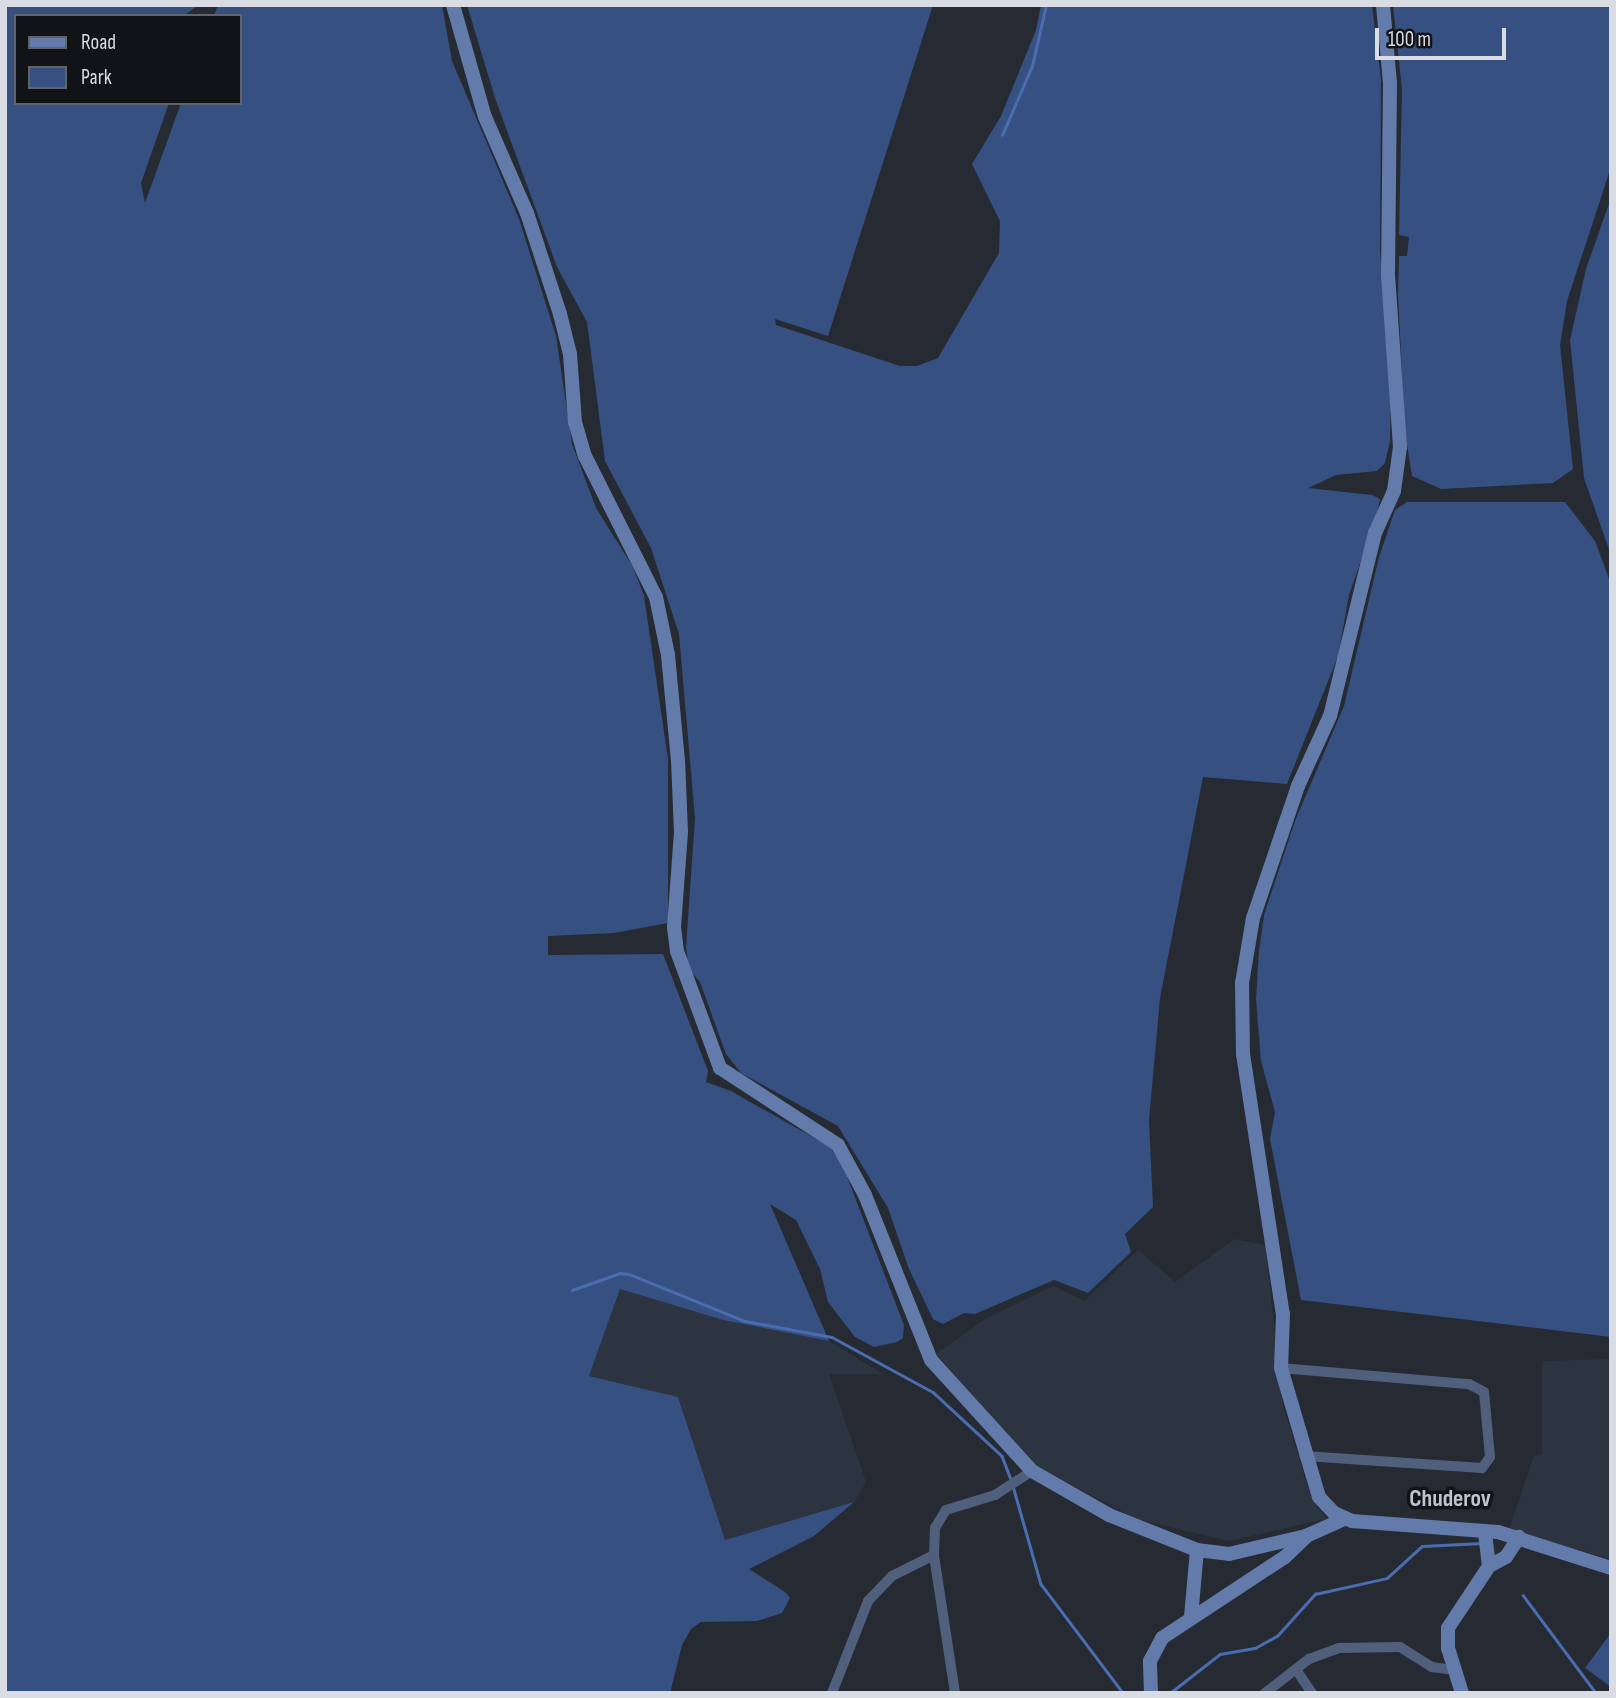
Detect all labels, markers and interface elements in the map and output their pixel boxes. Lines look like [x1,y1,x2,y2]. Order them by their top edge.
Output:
legend [14,14,242,105]
scale bar [1378,14,1509,58]
text: 100 m [1388,27,1431,52]
text: Road [81,30,116,55]
text: Park [81,65,112,90]
district label: Chuderov [1409,1485,1491,1513]

